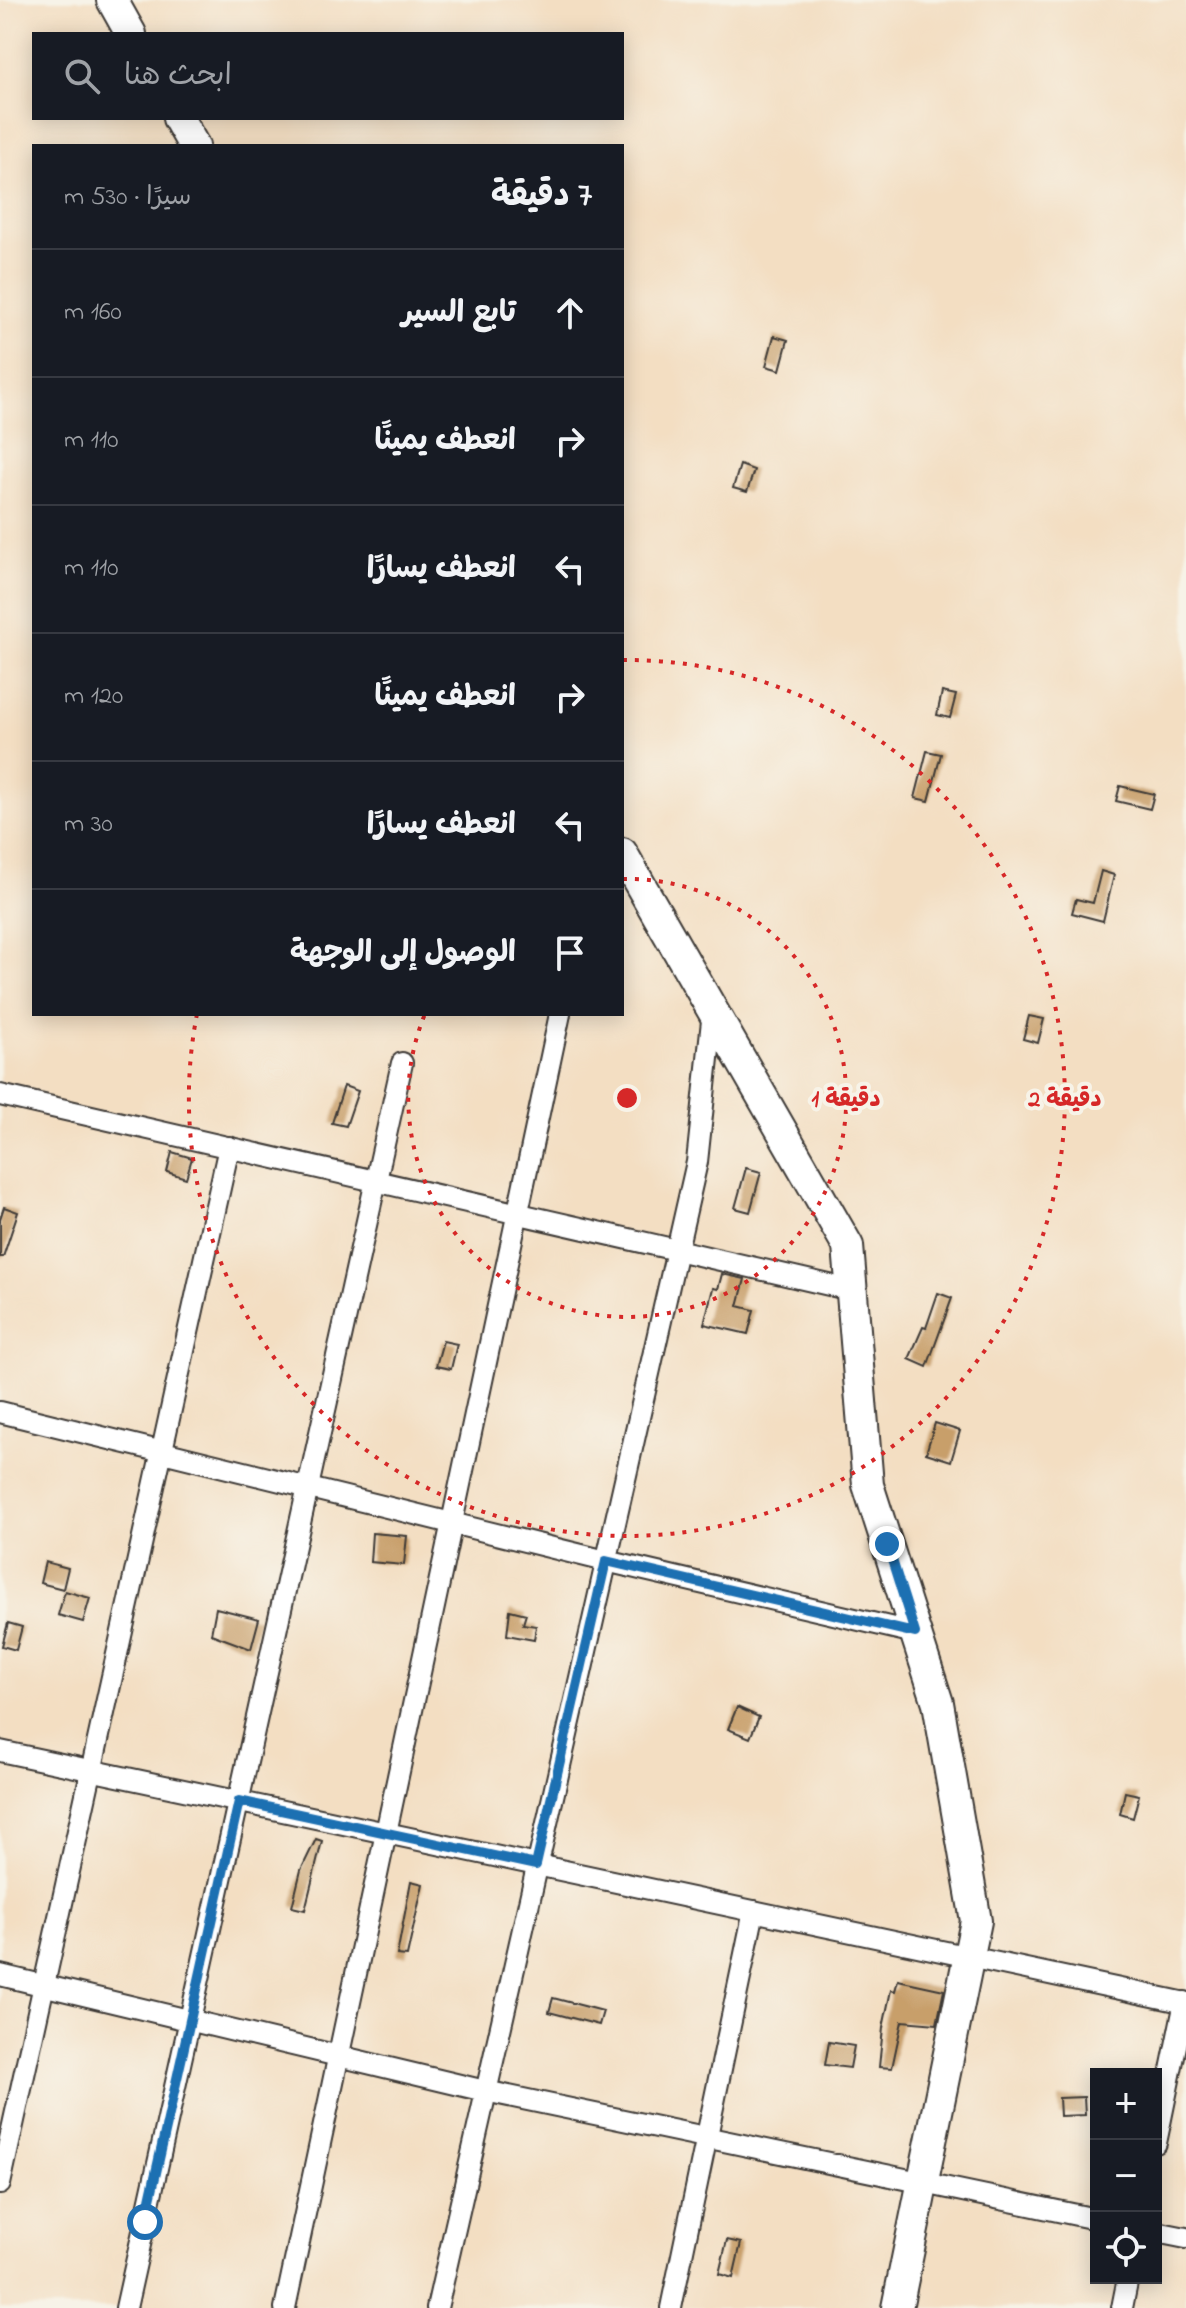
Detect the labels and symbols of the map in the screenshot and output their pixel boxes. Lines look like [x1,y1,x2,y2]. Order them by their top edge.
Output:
text: 1 دقيقة [811,1083,881,1118]
text: 2 دقيقة [1027,1083,1102,1118]
centre of rings [613,1084,641,1112]
route end [869,1526,905,1562]
route start [127,2204,163,2240]

